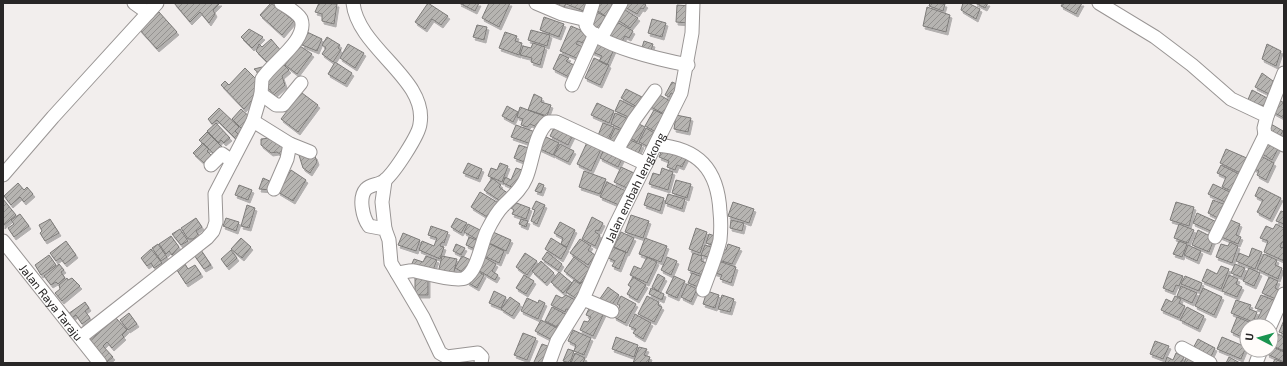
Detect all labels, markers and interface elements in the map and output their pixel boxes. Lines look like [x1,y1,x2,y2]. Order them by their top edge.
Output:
street label: Jalan embah lengkong [602,130,668,244]
street label: Jalan Raya Taraju [17,261,86,343]
north arrow [1239,318,1279,358]
text: U [1242,332,1255,341]

